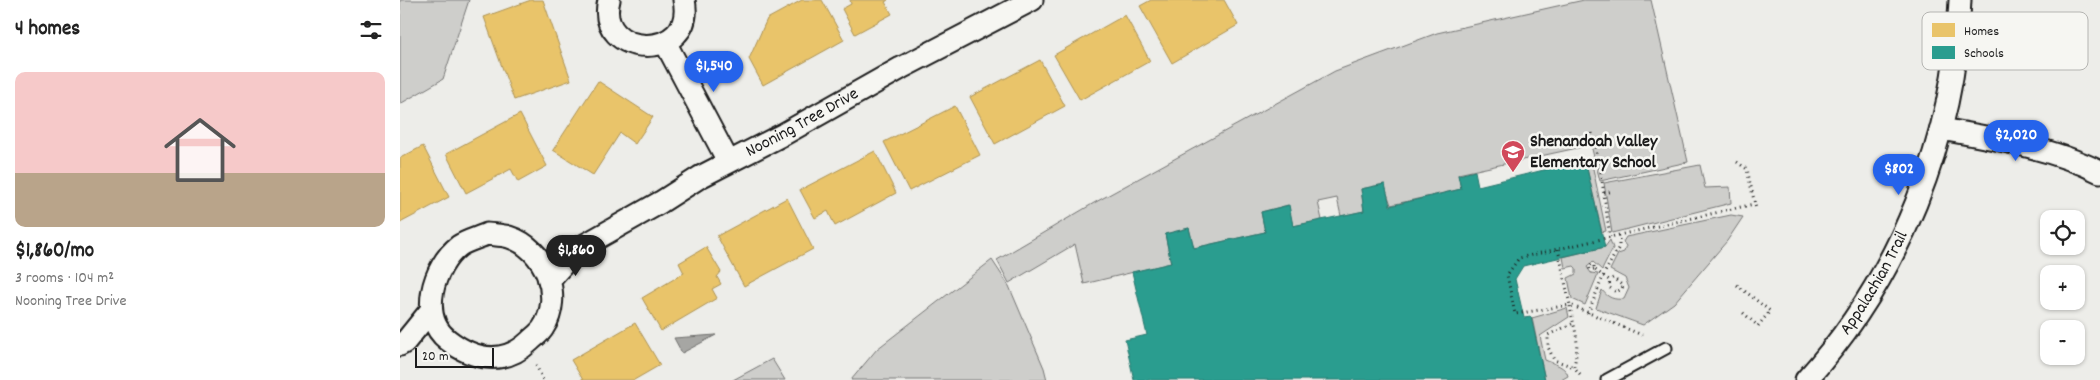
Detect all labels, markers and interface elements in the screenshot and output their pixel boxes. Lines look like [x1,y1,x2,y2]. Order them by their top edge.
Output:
legend [1922,12,2088,70]
text: 4 homes [15,15,80,45]
icon: filters [357,16,385,44]
text: Homes [1964,22,1999,42]
text: Schools [1964,44,2004,64]
pin: $1,540 [673,51,755,93]
text: $1,540 [695,55,733,78]
street label: Nooning Tree Drive [741,82,863,164]
icon: home [155,105,245,195]
pin: $2,020 [1975,120,2057,162]
text: $2,020 [1995,124,2037,147]
place label: Shenandoah Valley Elementary School [1530,130,1658,176]
school or university icon: Shenandoah Valley Elementary School [1500,139,1526,173]
pin: $802 [1869,154,1929,196]
text: $802 [1884,158,1914,181]
map controls [2040,210,2085,365]
button: locate [2040,210,2085,255]
street label: Appalachian Trail [1834,226,1915,341]
pin: $1,860 [535,234,617,277]
text: $1,860/mo [15,237,94,267]
text: $1,860 [557,239,595,262]
button: + [2040,265,2085,310]
text: 3 rooms · 104 m² [15,267,114,290]
text: Nooning Tree Drive [15,290,126,313]
button: − [2040,320,2085,365]
scale bar [415,345,494,368]
text: 20 m [422,347,449,367]

